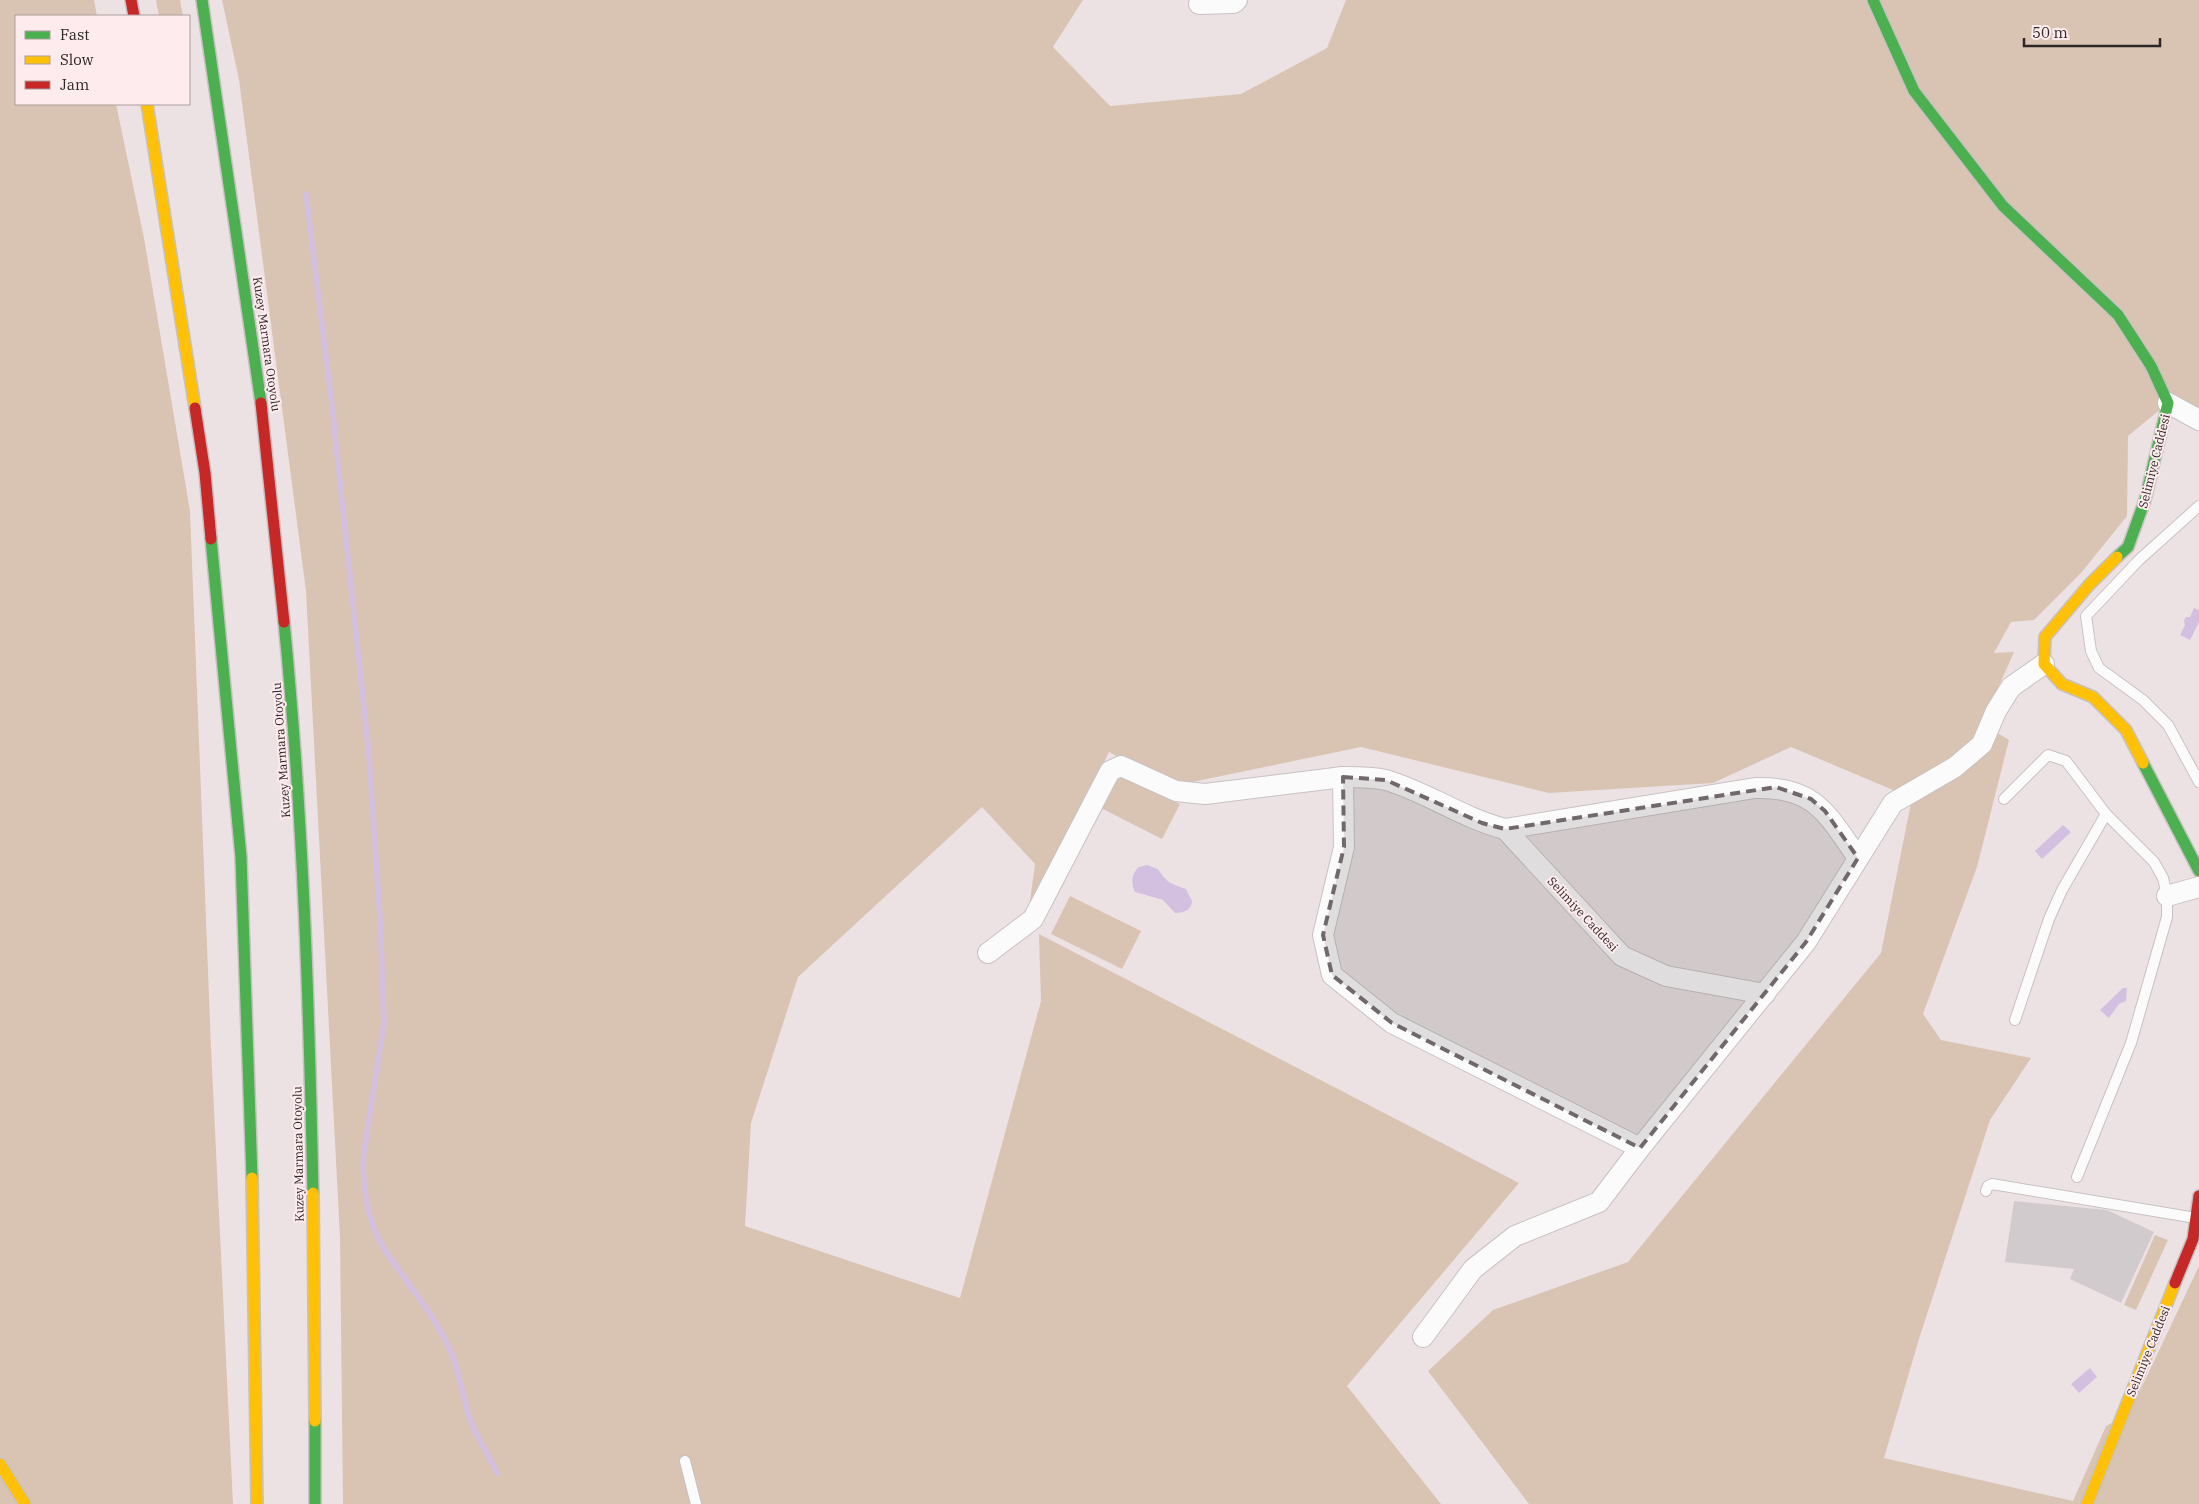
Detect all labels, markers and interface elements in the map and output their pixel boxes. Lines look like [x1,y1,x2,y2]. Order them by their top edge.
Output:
legend [15,15,190,105]
scale bar [2024,15,2160,47]
text: 50 m [2032,23,2068,42]
text: Fast [60,25,90,44]
text: Slow [60,50,94,69]
text: Jam [60,75,89,94]
street label: Kuzey Marmara Otoyolu [250,276,284,413]
street label: Selimiye Caddesi [2135,412,2173,510]
street label: Kuzey Marmara Otoyolu [269,681,293,818]
street label: Selimiye Caddesi [1545,874,1622,955]
street label: Kuzey Marmara Otoyolu [289,1085,307,1222]
street label: Selimiye Caddesi [2123,1303,2173,1399]

